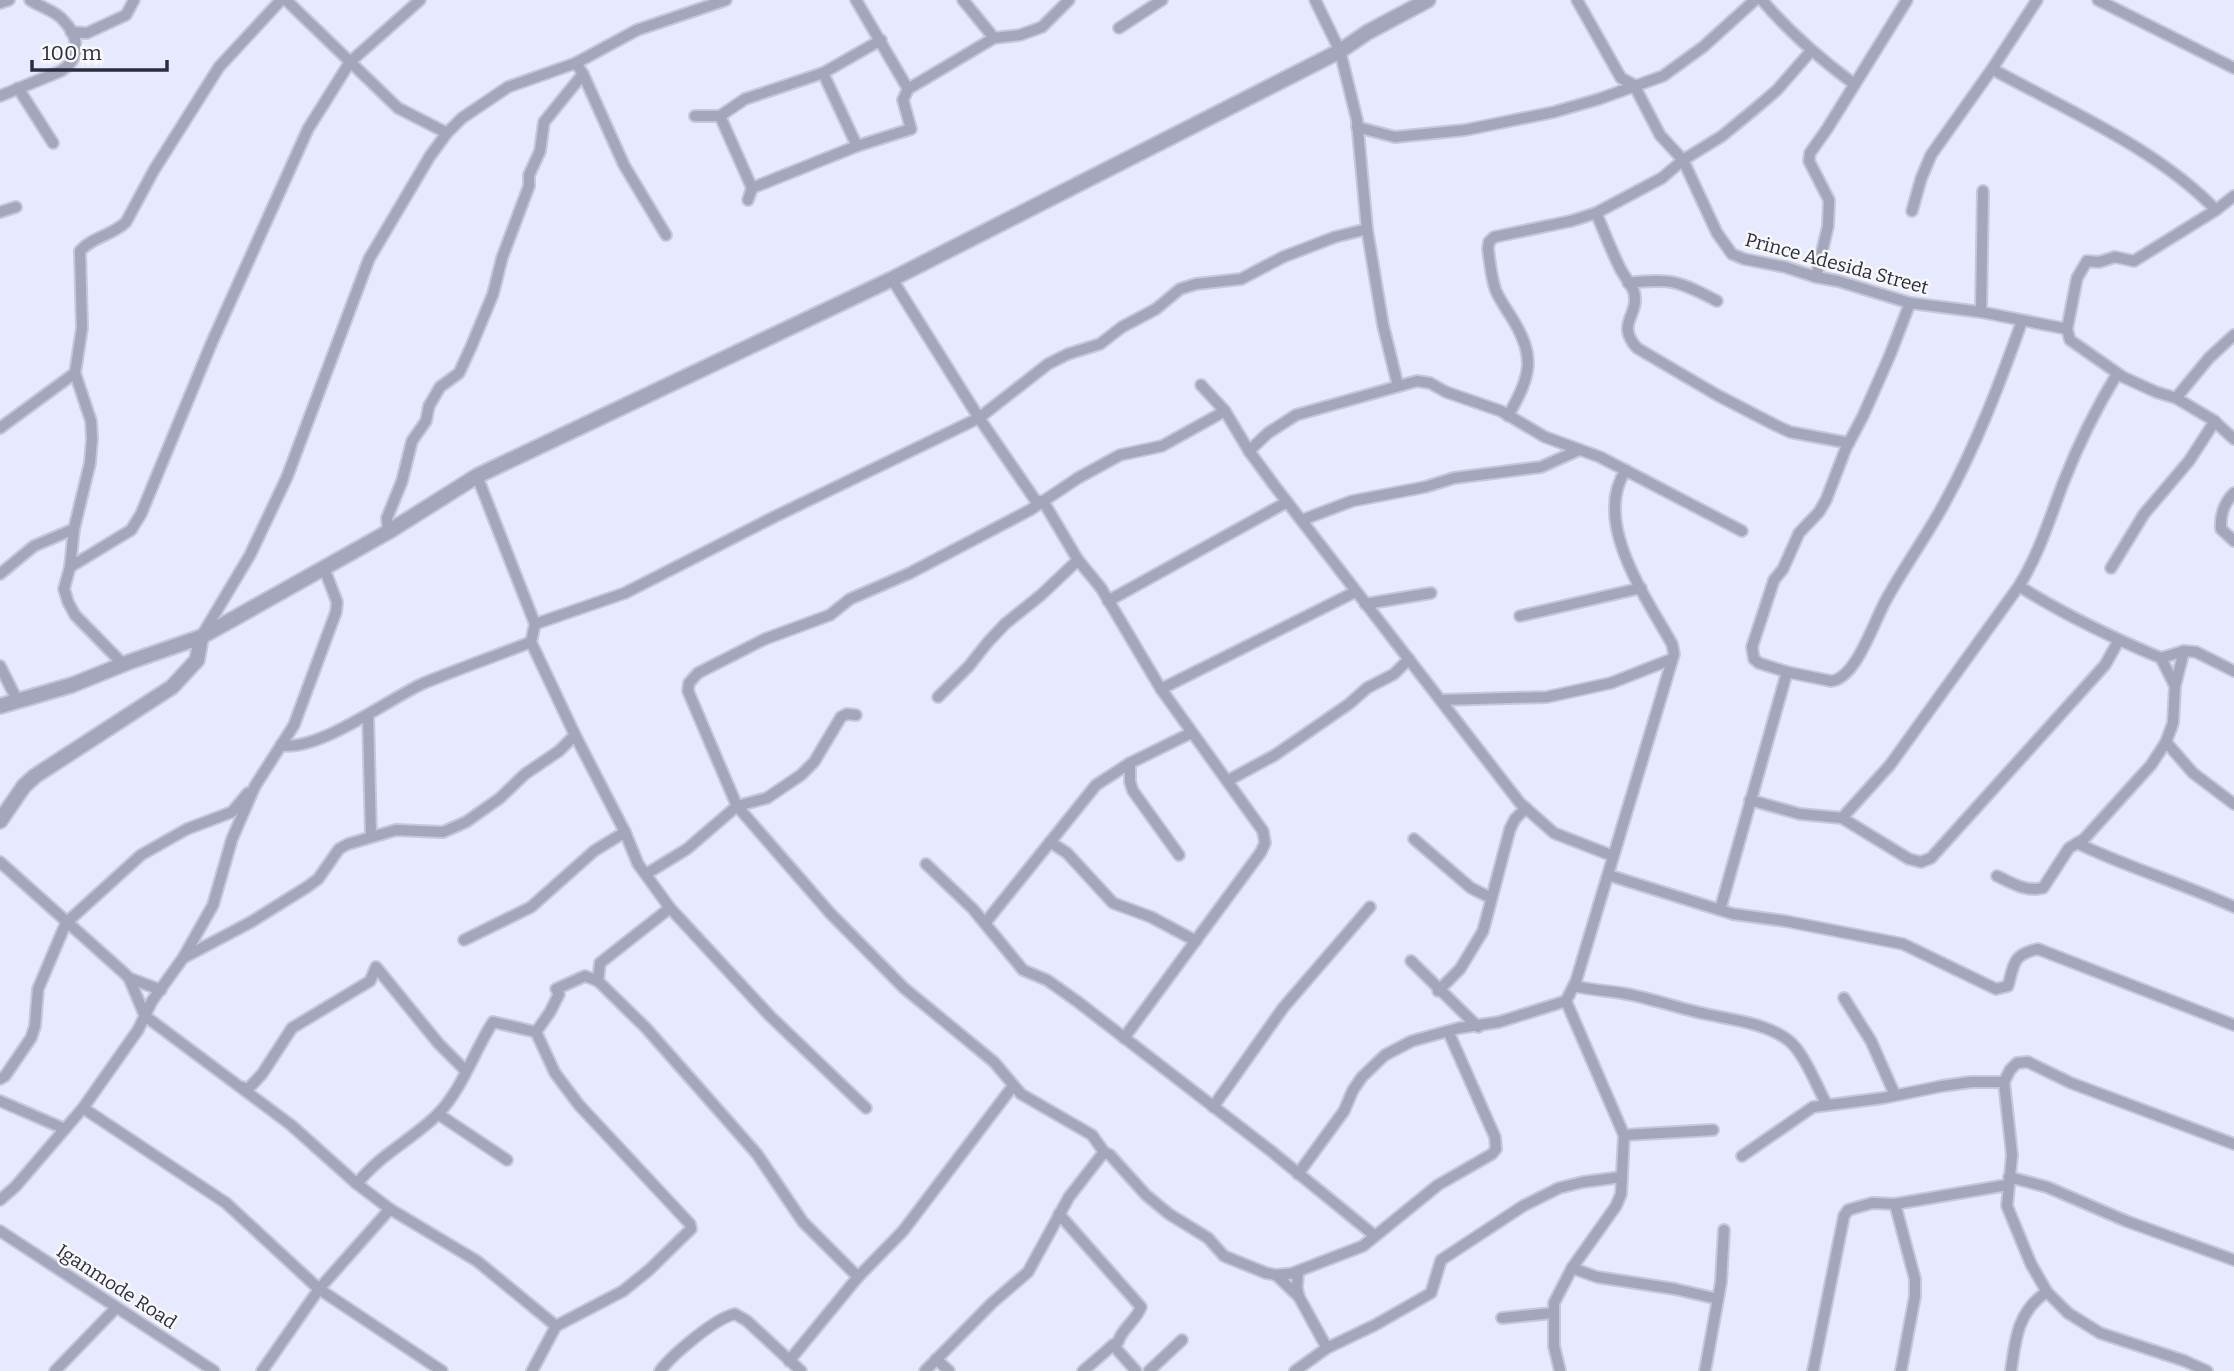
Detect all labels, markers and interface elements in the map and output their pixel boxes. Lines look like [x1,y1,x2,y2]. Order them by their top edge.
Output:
scale bar [32,28,166,72]
text: 100 m [42,40,102,66]
street label: Prince Adesida Street [1743,228,1931,299]
street label: Iganmode Road [52,1239,181,1334]

